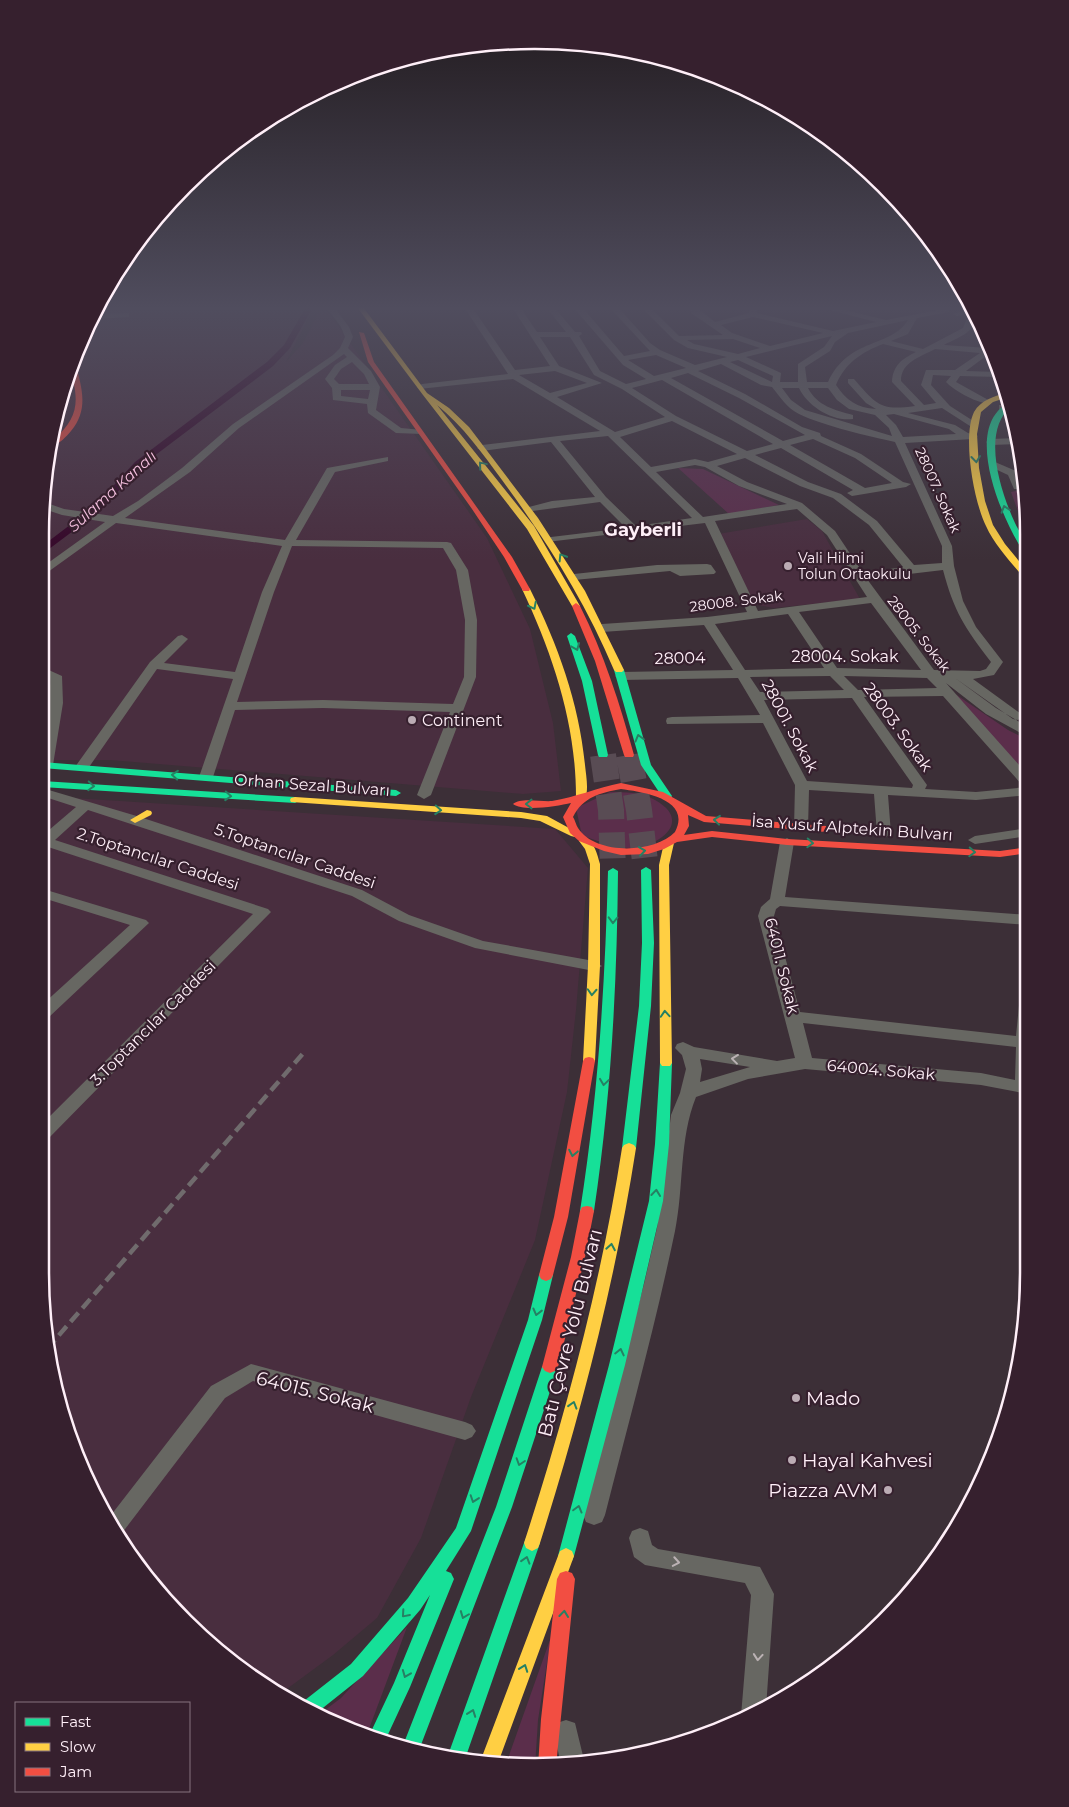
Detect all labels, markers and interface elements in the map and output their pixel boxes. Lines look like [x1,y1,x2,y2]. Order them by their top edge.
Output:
street label: 28007. Sokak [911,444,965,536]
water label: Sulama Kanalı [64,446,160,536]
one-way arrow [970,455,981,463]
one-way arrow [479,462,487,471]
one-way arrow [1001,506,1011,514]
district label: Gayberli [604,519,682,541]
place label: Vali Hilmi Tolun Ortaokulu [798,549,911,583]
one-way arrow [558,554,568,563]
marker: Vali Hilmi Tolun Ortaokulu [782,560,794,572]
street label: 28008. Sokak [689,586,784,616]
street label: 28005. Sokak [884,592,955,676]
one-way arrow [527,601,537,610]
one-way arrow [569,642,580,651]
street label: 28004. Sokak [791,647,899,666]
street label: 28004 [654,648,706,668]
street label: 28001. Sokak [758,676,823,776]
street label: 28003. Sokak [859,679,937,775]
place label: Continent [422,711,503,730]
marker: Continent [406,714,418,726]
one-way arrow [635,734,645,742]
one-way arrow [171,769,179,780]
street label: Orhan Sezal Bulvarı [234,770,390,800]
one-way arrow [87,781,95,792]
one-way arrow [224,790,232,801]
one-way arrow [525,799,532,809]
one-way arrow [434,805,442,816]
street label: İsa Yusuf Alptekin Bulvarı [751,811,953,845]
one-way arrow [713,815,721,826]
street label: 5.Toptancılar Caddesi [212,819,378,893]
street label: 2.Toptancılar Caddesi [74,824,242,894]
one-way arrow [806,837,814,848]
one-way arrow [639,846,647,857]
one-way arrow [969,847,977,858]
one-way arrow [608,916,618,924]
street label: 64011. Sokak [761,916,803,1016]
street label: 3.Toptancılar Caddesi [86,956,220,1090]
one-way arrow [587,989,598,997]
one-way arrow [660,1010,671,1018]
one-way arrow [731,1054,739,1065]
street label: 64004. Sokak [826,1056,936,1084]
one-way arrow [600,1078,610,1087]
one-way arrow [568,1149,578,1158]
one-way arrow [650,1189,661,1197]
street label: Batı Çevre Yolu Bulvarı [533,1227,607,1439]
one-way arrow [605,1242,615,1251]
one-way arrow [532,1307,543,1316]
one-way arrow [614,1347,625,1356]
street label: 64015. Sokak [254,1366,377,1418]
place label: Mado [806,1387,860,1410]
marker: Mado [790,1392,802,1404]
one-way arrow [568,1401,578,1409]
place label: Hayal Kahvesi [802,1449,933,1472]
marker: Hayal Kahvesi [786,1454,798,1466]
one-way arrow [515,1457,525,1466]
place label: Piazza AVM [768,1479,878,1502]
marker: Piazza AVM [882,1484,894,1496]
one-way arrow [470,1494,480,1503]
one-way arrow [573,1505,583,1513]
one-way arrow [672,1556,680,1566]
one-way arrow [521,1557,531,1565]
one-way arrow [402,1609,411,1618]
one-way arrow [558,1609,569,1617]
one-way arrow [460,1610,471,1619]
one-way arrow [753,1653,764,1661]
one-way arrow [518,1664,528,1672]
one-way arrow [402,1669,413,1678]
legend [15,1702,190,1792]
one-way arrow [466,1710,476,1718]
text: Fast [60,1712,91,1731]
text: Slow [60,1737,96,1756]
text: Jam [59,1762,92,1781]

